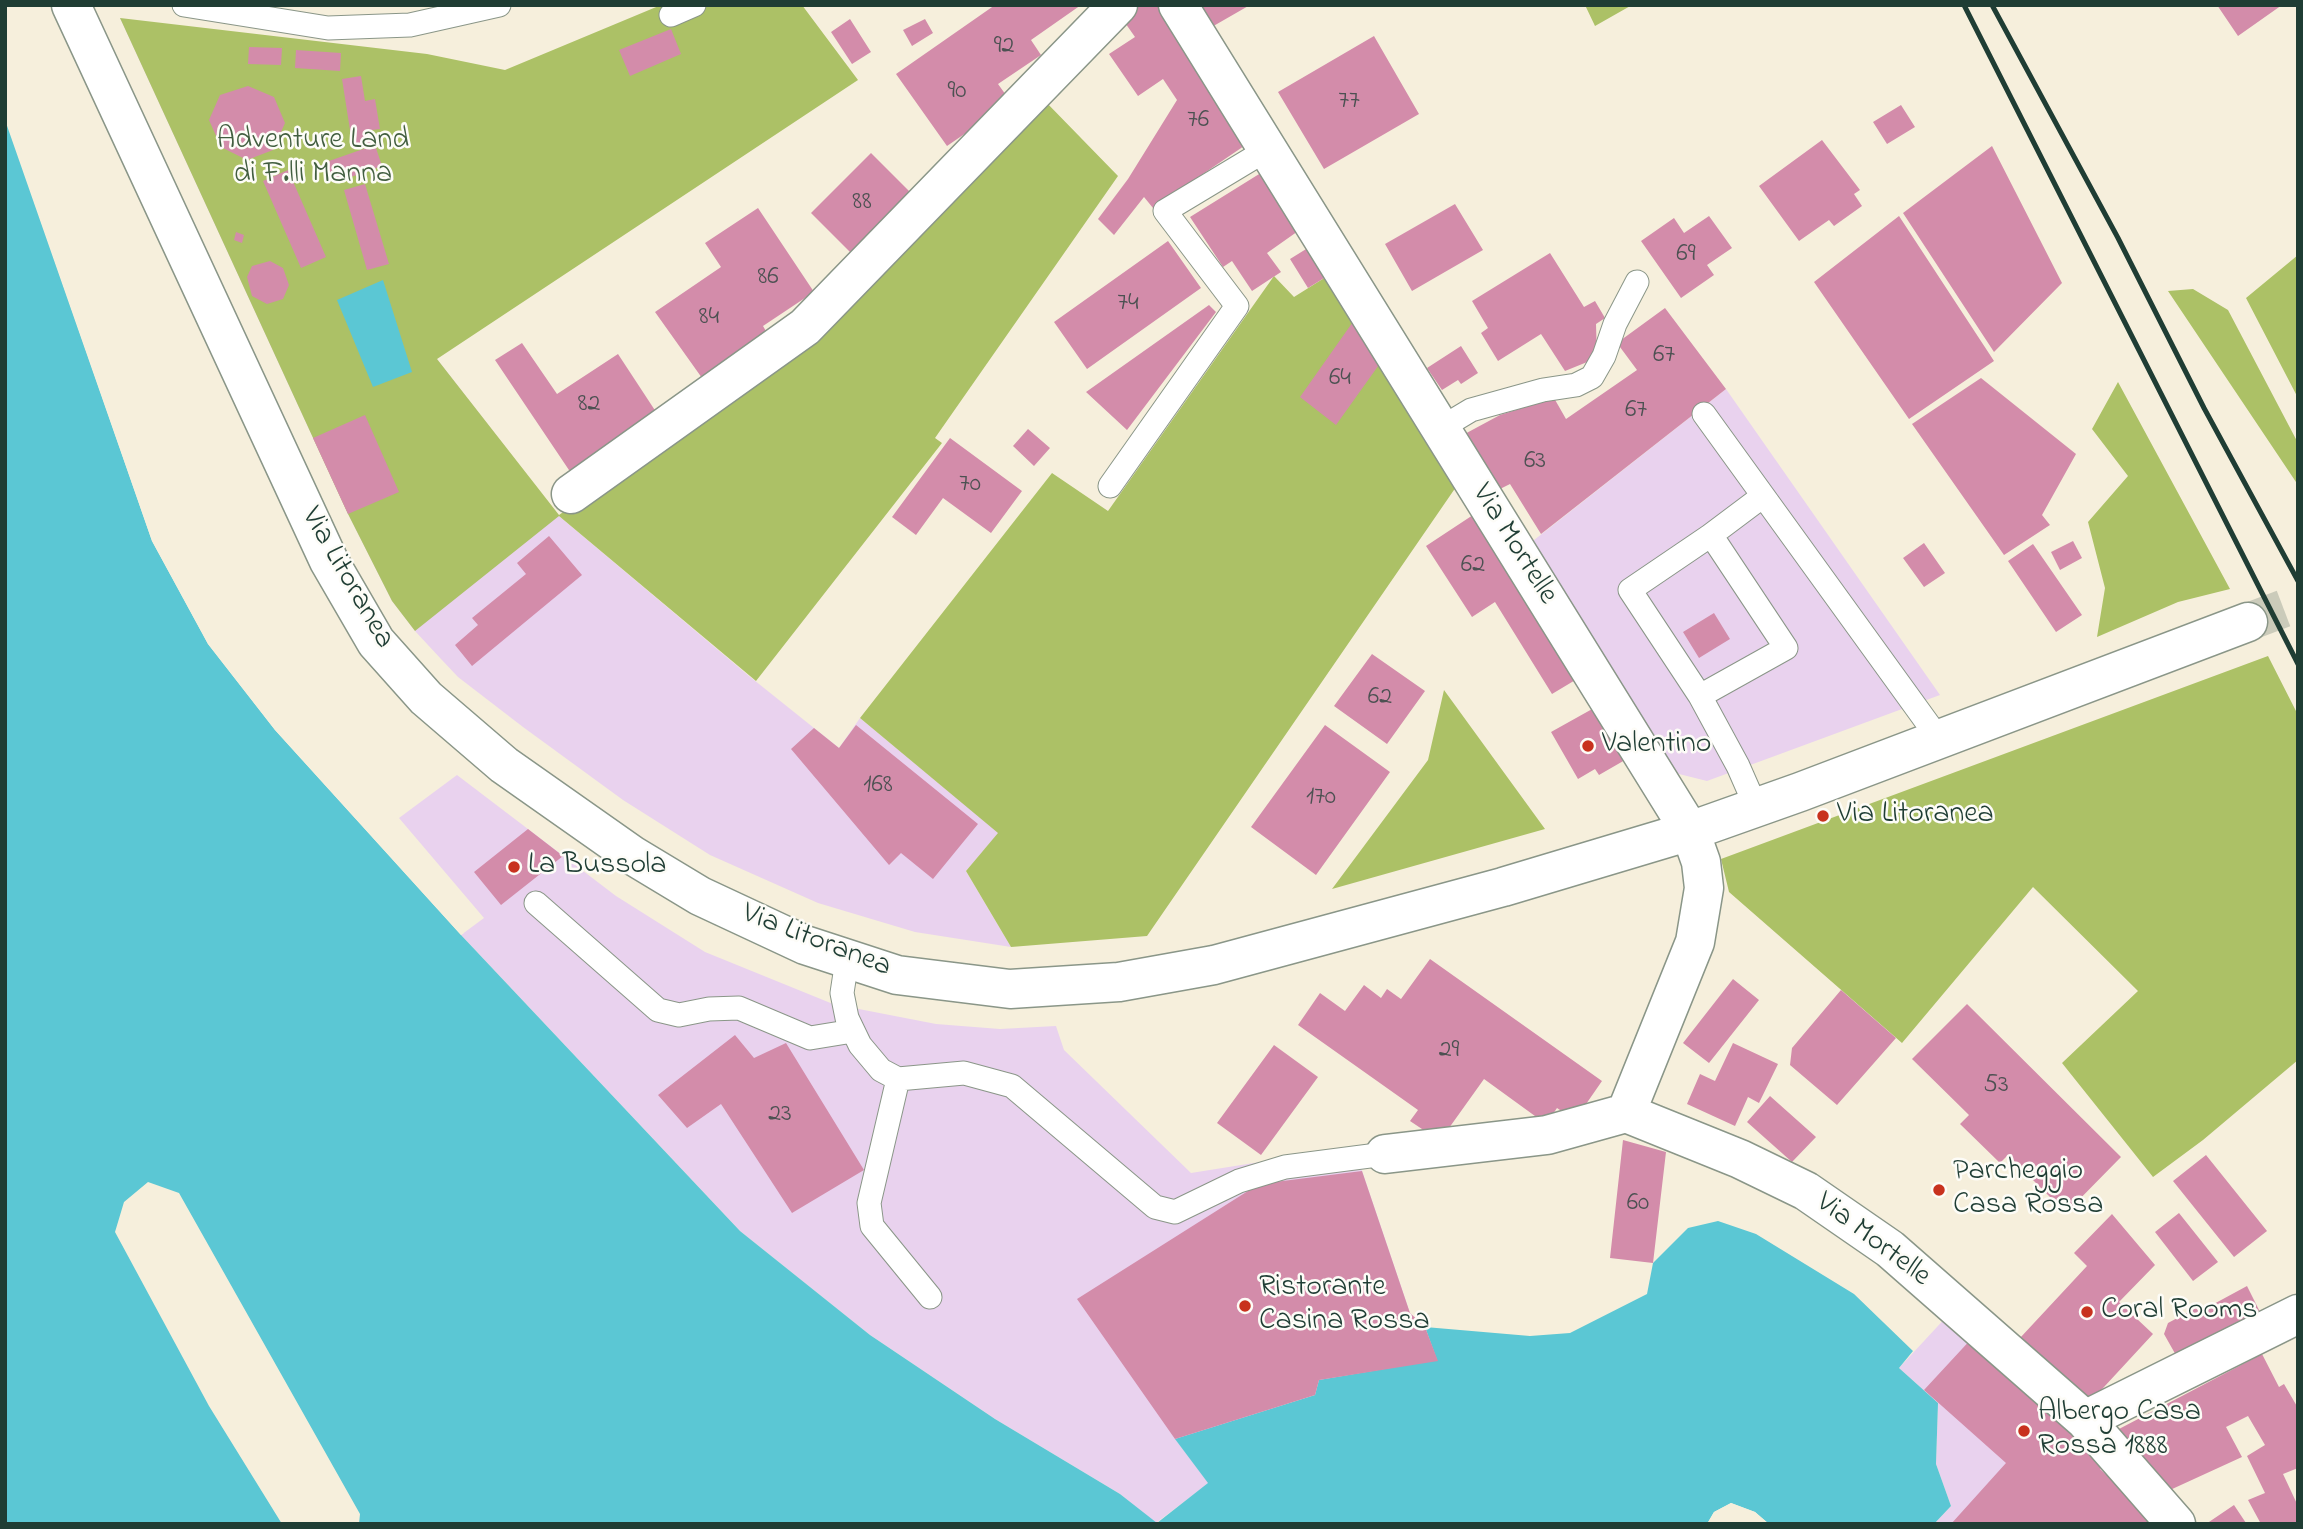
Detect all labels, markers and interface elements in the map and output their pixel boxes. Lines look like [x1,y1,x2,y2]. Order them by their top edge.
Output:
house number: 92 [994,32,1014,64]
house number: 90 [947,77,967,109]
house number: 77 [1338,87,1360,119]
house number: 76 [1187,106,1209,138]
park label: Adventure Land di F.lli Manna [217,124,409,194]
house number: 88 [852,188,872,220]
house number: 69 [1676,240,1696,272]
house number: 86 [757,263,779,295]
house number: 74 [1117,289,1139,321]
house number: 84 [699,303,719,335]
house number: 67 [1653,341,1675,373]
house number: 64 [1329,364,1351,396]
house number: 82 [578,390,600,422]
house number: 67 [1625,396,1647,428]
house number: 63 [1524,447,1546,479]
house number: 70 [959,470,981,502]
street label: Via Mortelle [1462,478,1564,612]
street label: Via Litoranea [291,502,401,656]
house number: 62 [1461,551,1485,583]
house number: 62 [1368,683,1392,715]
place label: Valentino [1602,728,1711,764]
marker: Valentino [1580,738,1596,754]
house number: 168 [863,771,893,803]
house number: 170 [1306,783,1336,815]
place label: Via Litoranea [1837,798,1994,834]
marker: Via Litoranea [1815,808,1831,824]
place label: La Bussola [528,849,667,885]
marker: La Bussola [506,859,522,875]
street label: Via Litoranea [736,897,896,987]
house number: 29 [1439,1036,1459,1068]
house number: 53 [1983,1071,2009,1103]
house number: 23 [768,1100,792,1132]
place label: Parcheggio Casa Rossa [1953,1155,2104,1226]
marker: Parcheggio Casa Rossa [1931,1182,1947,1198]
street label: Via Mortelle [1807,1186,1937,1296]
house number: 60 [1627,1189,1649,1221]
place label: Ristorante Casina Rossa [1259,1271,1430,1342]
place label: Coral Rooms [2101,1294,2257,1330]
marker: Ristorante Casina Rossa [1237,1298,1253,1314]
marker: Coral Rooms [2079,1304,2095,1320]
place label: Albergo Casa Rossa 1888 [2038,1396,2201,1466]
marker: Albergo Casa Rossa 1888 [2016,1423,2032,1439]

